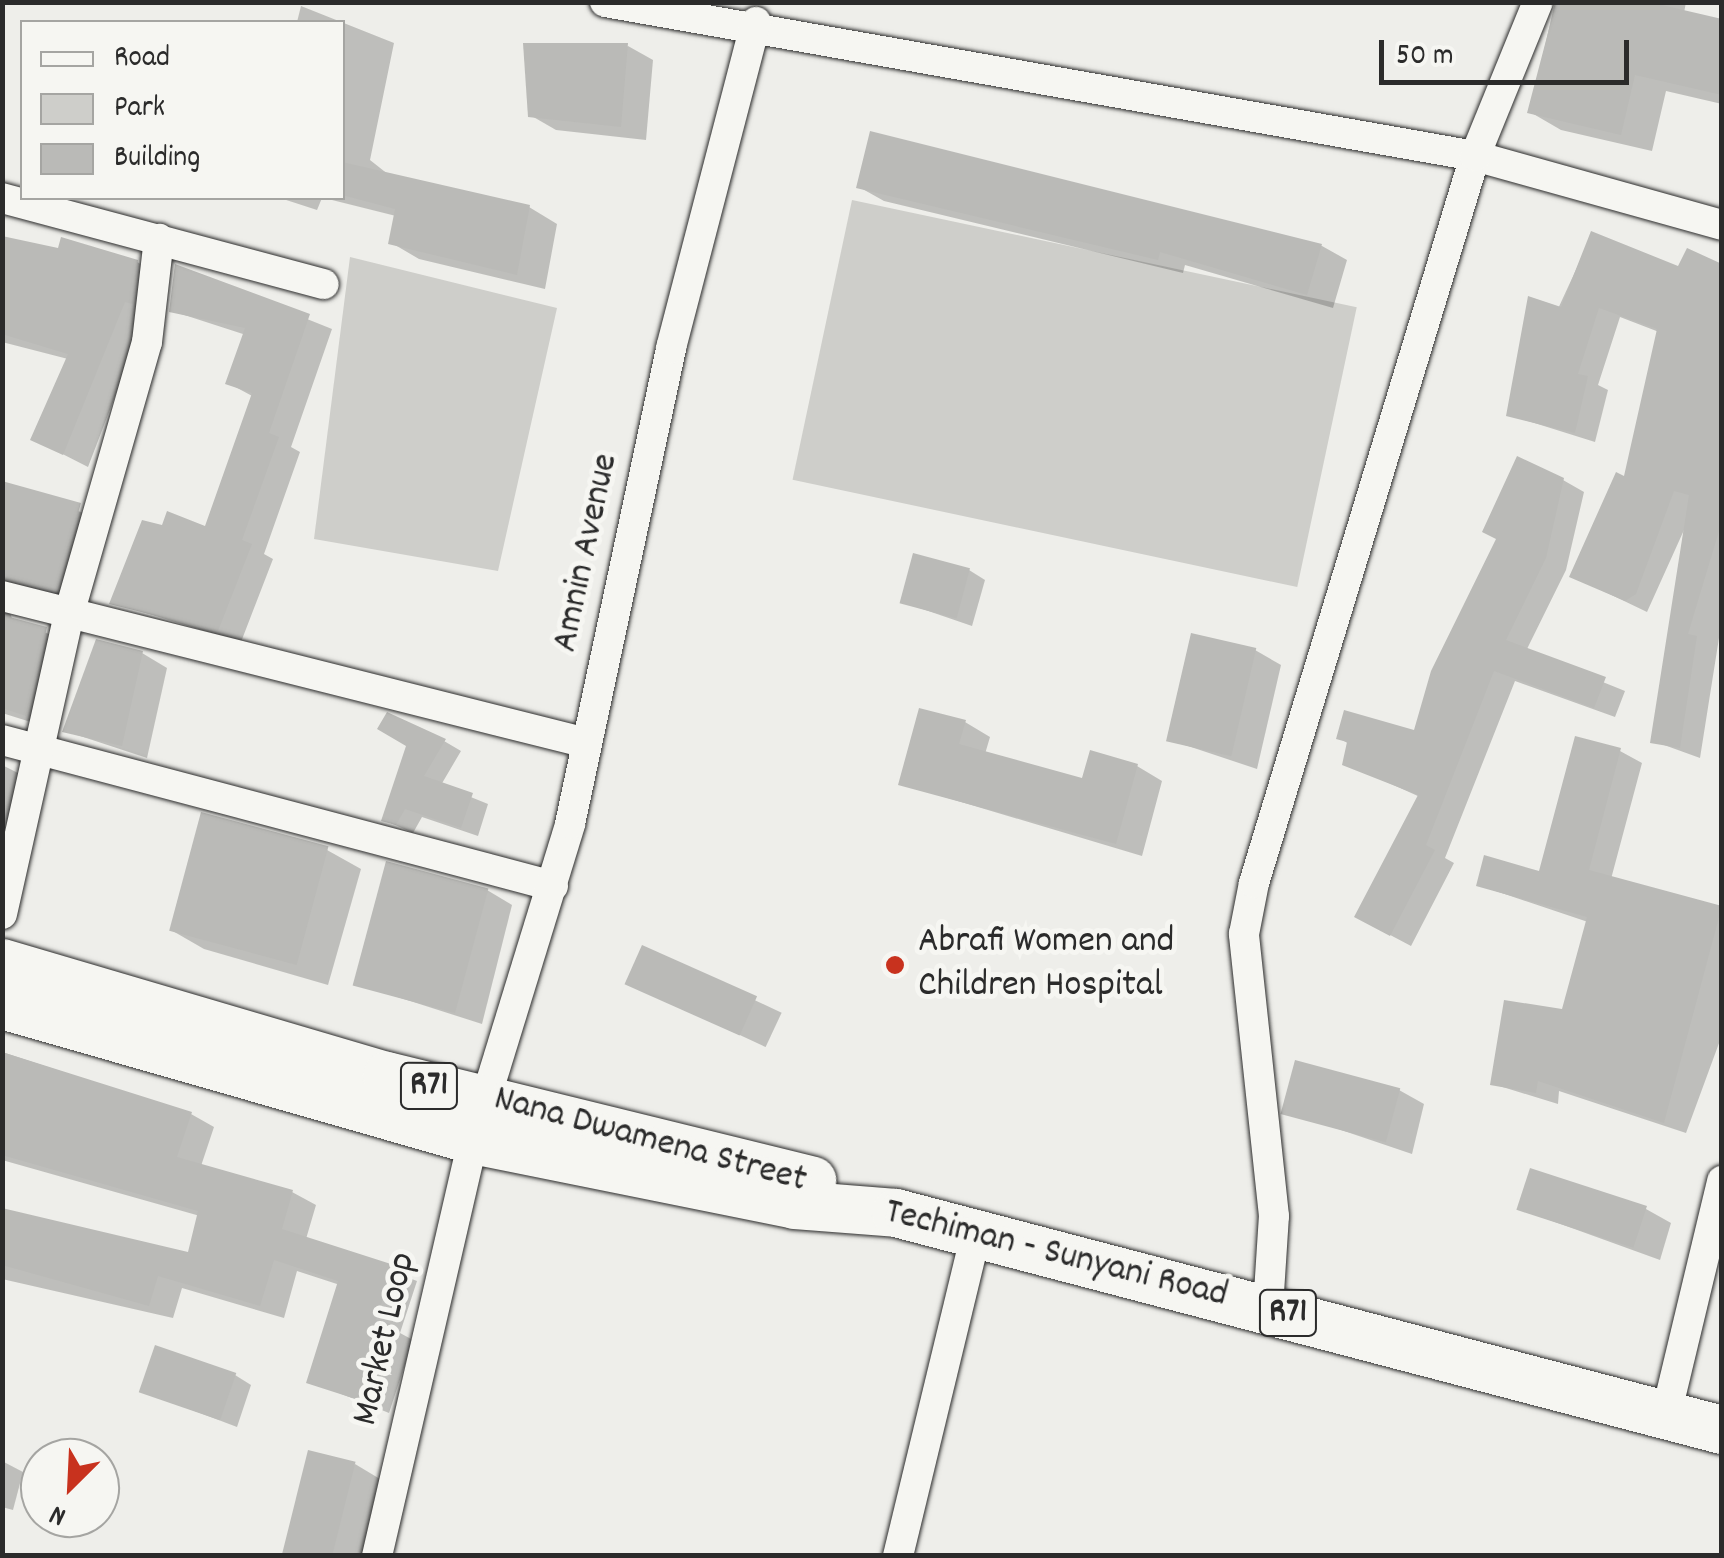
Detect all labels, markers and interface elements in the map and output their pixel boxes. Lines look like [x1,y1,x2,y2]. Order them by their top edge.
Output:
legend [20,20,345,200]
scale bar [1384,20,1634,82]
text: 50 m [1396,36,1454,79]
text: Road [114,38,170,81]
text: Park [114,88,165,131]
text: Building [114,138,200,181]
street label: Amnin Avenue [544,450,630,656]
place label: Abrafi Women and Children Hospital [918,920,1174,1009]
marker: Abrafi Women and Children Hospital [882,952,908,978]
road number: R71 [399,1056,459,1116]
street label: Nana Dwamena Street [489,1077,811,1205]
street label: Techiman - Sunyani Road [880,1190,1232,1320]
street label: Market Loop [344,1248,428,1430]
road number: R71 [1258,1283,1318,1343]
north arrow [20,1438,120,1538]
text: N [44,1492,73,1535]

